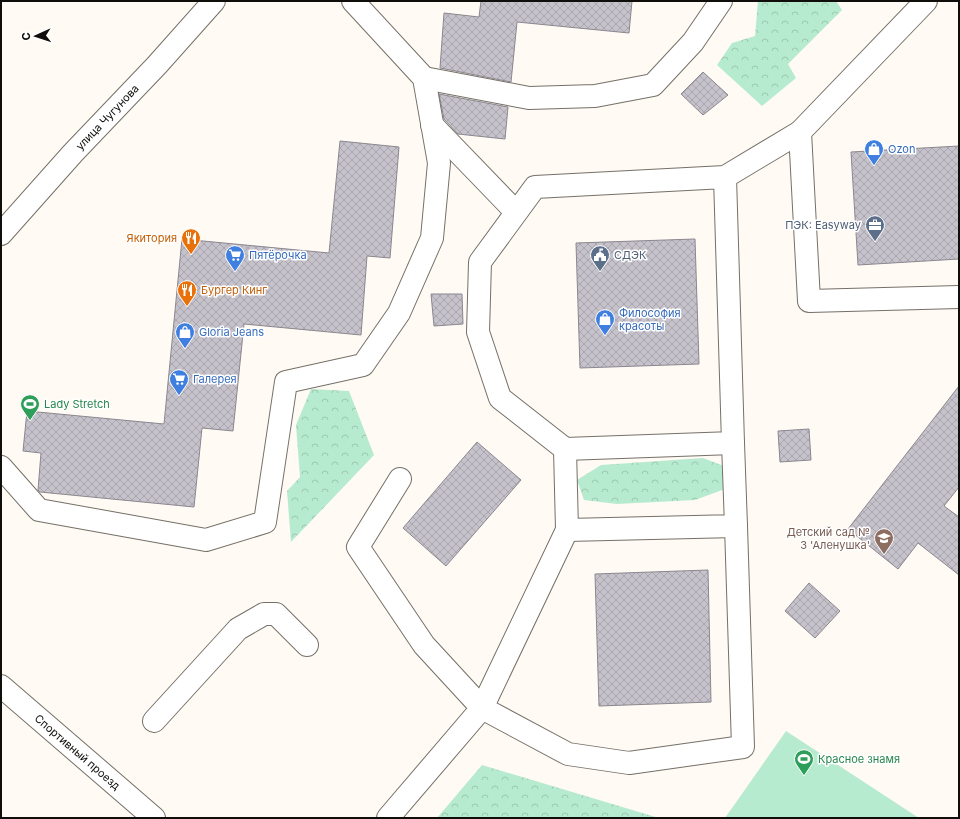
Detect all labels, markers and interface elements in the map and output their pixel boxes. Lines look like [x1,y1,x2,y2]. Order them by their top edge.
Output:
north arrow [16,16,56,56]
text: С [19,32,33,41]
street label: улица Чугунова [73,82,142,153]
shop icon: Ozon [863,138,885,166]
place label: Ozon [888,142,915,156]
office icon: ПЭК: Easyway [864,214,886,242]
place label: ПЭК: Easyway [785,218,861,232]
restaurant icon: Якитория [180,227,202,255]
place label: Якитория [127,231,177,245]
supermarket icon: Пятёрочка [224,244,246,272]
public building icon: СДЭК [589,244,611,272]
place label: Пятёрочка [249,248,307,262]
place label: СДЭК [614,248,647,262]
restaurant icon: Бургер Кинг [176,279,198,307]
place label: Бургер Кинг [201,283,267,297]
place label: Философия красоты [619,306,681,333]
shop icon: Философия красоты [594,308,616,336]
shop icon: Gloria Jeans [174,321,196,349]
place label: Gloria Jeans [199,325,264,339]
supermarket icon: Галерея [168,368,190,396]
place label: Галерея [193,372,237,386]
sports icon: Lady Stretch [19,393,41,421]
place label: Lady Stretch [44,397,110,411]
place label: Детский сад № 3 'Аленушка' [787,525,870,552]
school or university icon: Детский сад № 3 'Аленушка' [873,527,895,555]
street label: Спортивный проезд [32,711,123,793]
sports icon: Красное знамя [793,748,815,776]
place label: Красное знамя [818,752,900,766]

